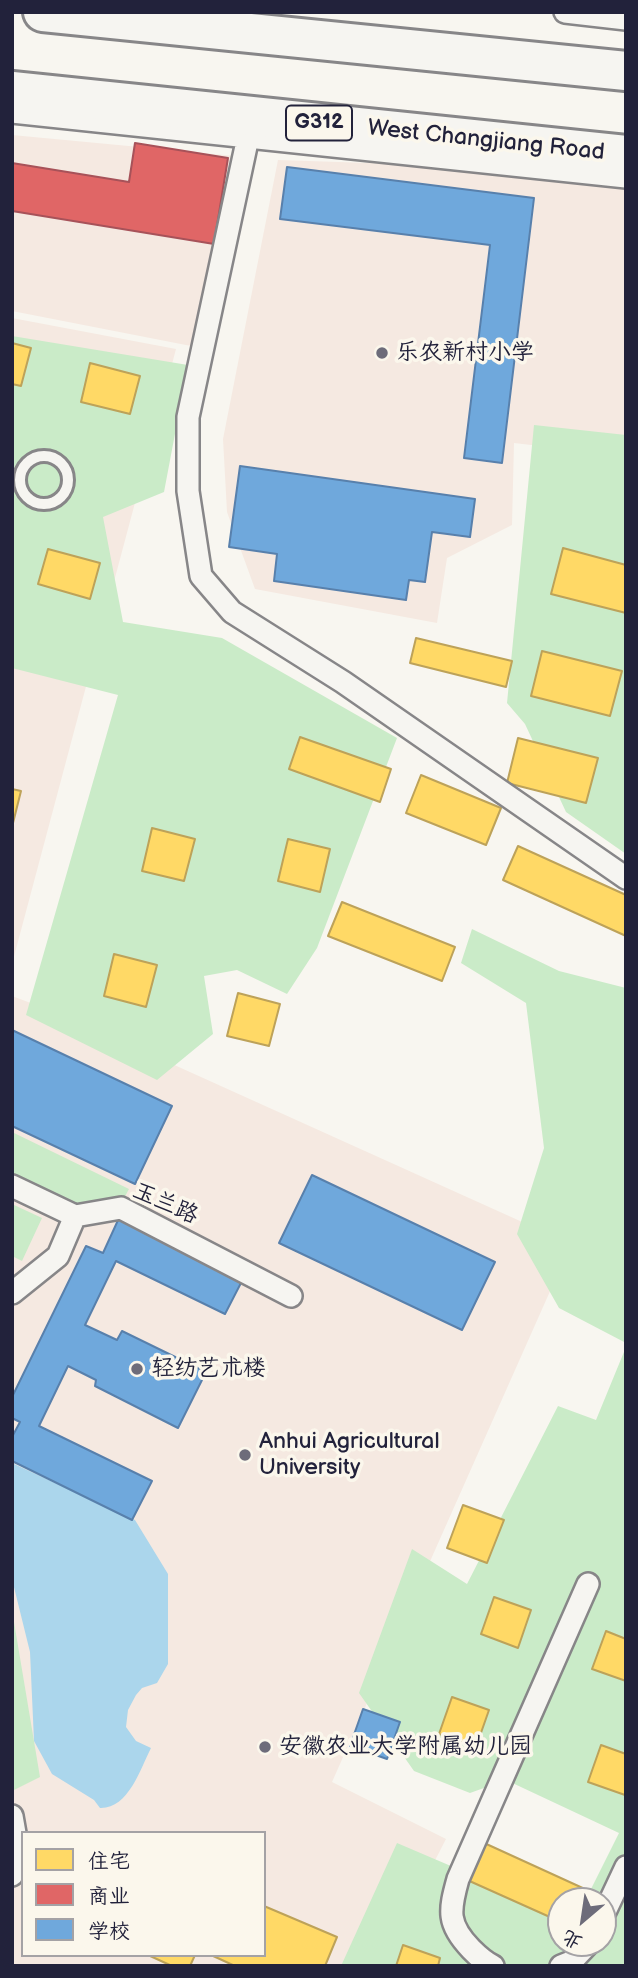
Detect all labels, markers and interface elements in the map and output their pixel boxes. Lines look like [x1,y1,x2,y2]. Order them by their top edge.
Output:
road number: G312 [286,106,352,140]
street label: West Changjiang Road [366,115,606,167]
place label: 乐农新村小学 [396,339,534,367]
marker: 乐农新村小学 [374,345,390,361]
street label: 玉兰路 [128,1177,202,1231]
place label: 轻纺艺术楼 [151,1355,266,1383]
marker: 轻纺艺术楼 [129,1361,145,1377]
place label: Anhui Agricultural University [259,1428,440,1482]
marker: Anhui Agricultural University [237,1447,253,1463]
place label: 安徽农业大学附属幼儿园 [279,1733,532,1761]
marker: 安徽农业大学附属幼儿园 [257,1739,273,1755]
legend [21,1831,266,1957]
text: 住宅 [88,1849,130,1874]
text: 商业 [88,1884,130,1909]
north arrow [547,1887,617,1957]
text: 学校 [88,1919,130,1944]
text: 北 [559,1924,586,1954]

